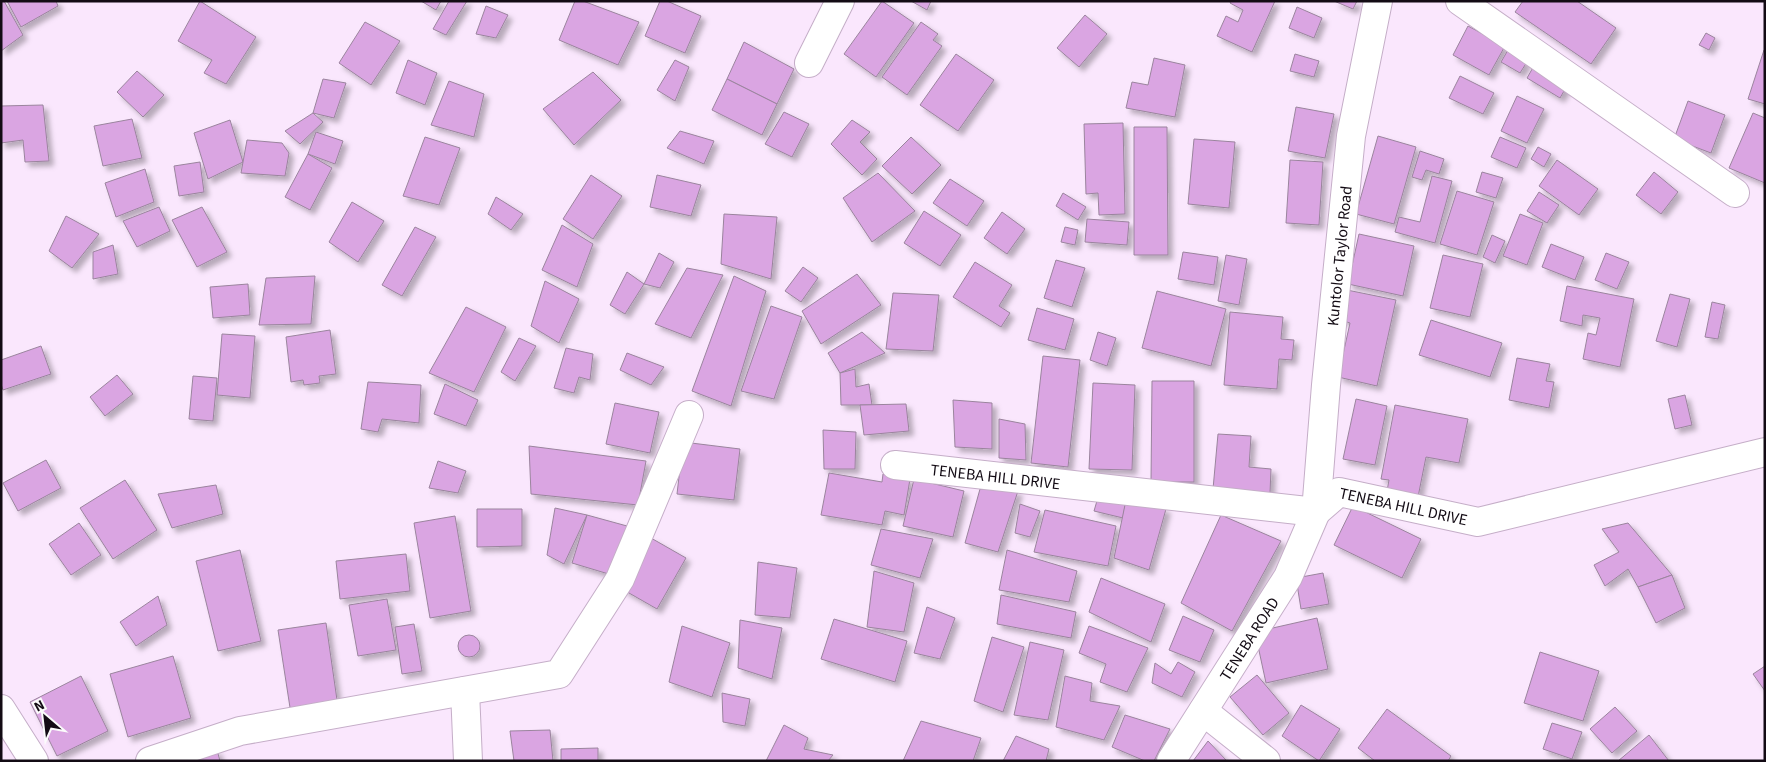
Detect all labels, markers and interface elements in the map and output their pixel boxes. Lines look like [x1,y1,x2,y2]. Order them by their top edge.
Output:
street label: Kuntolor Taylor Road [1322,185,1358,327]
street label: TENEBA HILL DRIVE [929,459,1061,495]
street label: TENEBA HILL DRIVE [1337,482,1469,531]
street label: TENEBA ROAD [1215,593,1285,685]
north arrow [20,692,70,742]
text: N [31,695,48,717]

